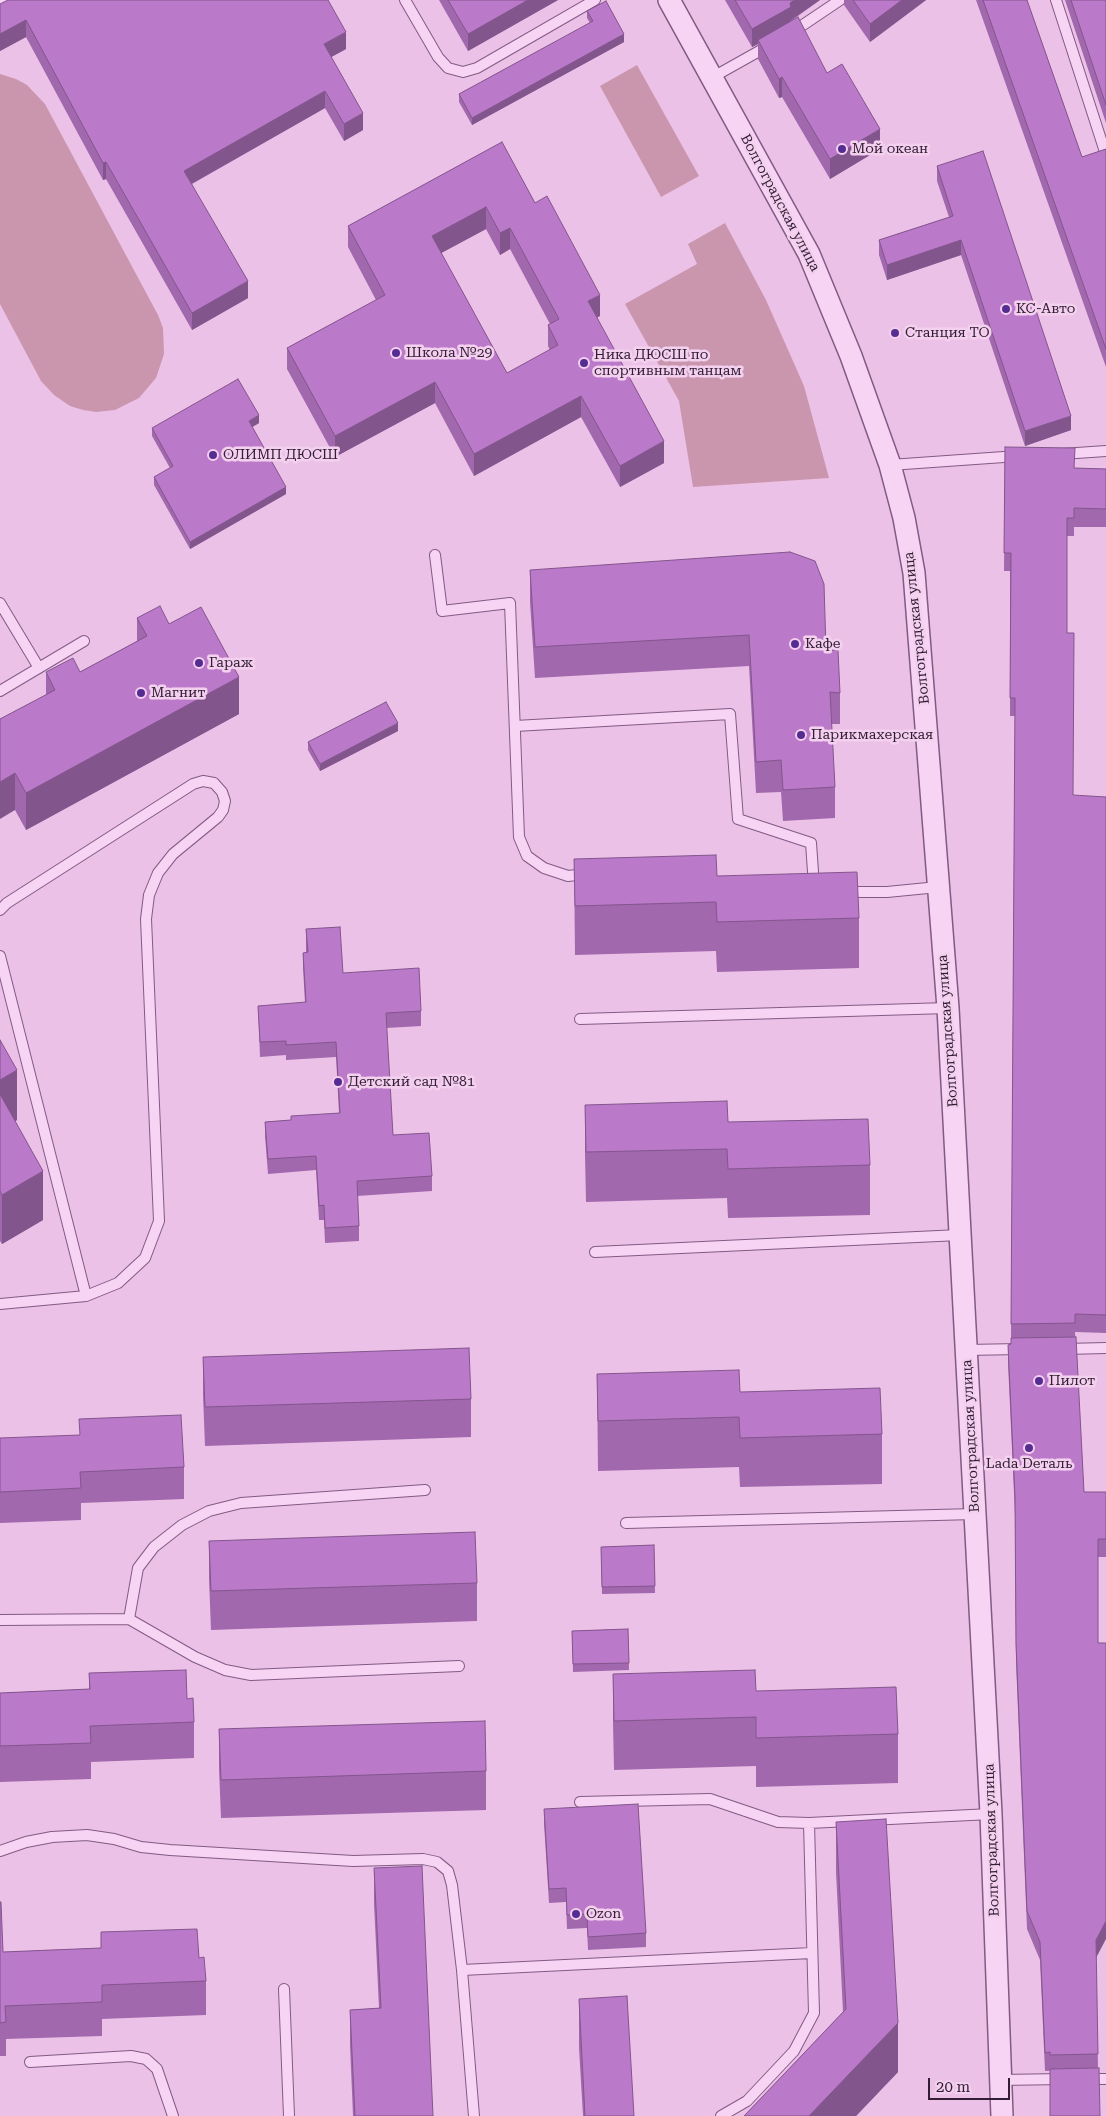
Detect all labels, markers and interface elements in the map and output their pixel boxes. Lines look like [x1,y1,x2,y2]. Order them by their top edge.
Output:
street label: Волгоградская улица [737,131,823,275]
place label: Мой океан [852,141,928,157]
marker: Мой океан [836,143,848,155]
place label: КС-Авто [1016,301,1075,317]
marker: КС-Авто [1000,303,1012,315]
place label: Станция ТО [905,325,990,341]
marker: Станция ТО [889,327,901,339]
place label: Школа №29 [406,345,492,361]
marker: Школа №29 [390,347,402,359]
place label: Ника ДЮСШ по спортивным танцам [594,347,742,380]
marker: Ника ДЮСШ по спортивным танцам [578,357,590,369]
place label: ОЛИМП ДЮСШ [223,447,338,463]
marker: ОЛИМП ДЮСШ [207,449,219,461]
street label: Волгоградская улица [901,551,933,705]
place label: Кафе [805,636,841,652]
marker: Кафе [789,638,801,650]
place label: Гараж [209,655,253,671]
marker: Гараж [193,657,205,669]
place label: Магнит [151,685,205,701]
marker: Магнит [135,687,147,699]
place label: Парикмахерская [811,727,933,743]
marker: Парикмахерская [795,729,807,741]
street label: Волгоградская улица [934,954,962,1108]
place label: Детский сад №81 [348,1074,475,1090]
marker: Детский сад №81 [332,1076,344,1088]
street label: Волгоградская улица [959,1359,983,1513]
place label: Пилот [1049,1373,1095,1389]
marker: Пилот [1033,1375,1045,1387]
marker: Lada Dеталь [1023,1442,1035,1454]
place label: Lada Dеталь [986,1456,1072,1472]
street label: Волгоградская улица [981,1763,1003,1917]
place label: Ozon [586,1906,621,1922]
marker: Ozon [570,1908,582,1920]
scale bar [931,2068,1014,2100]
text: 20 m [936,2078,970,2096]

